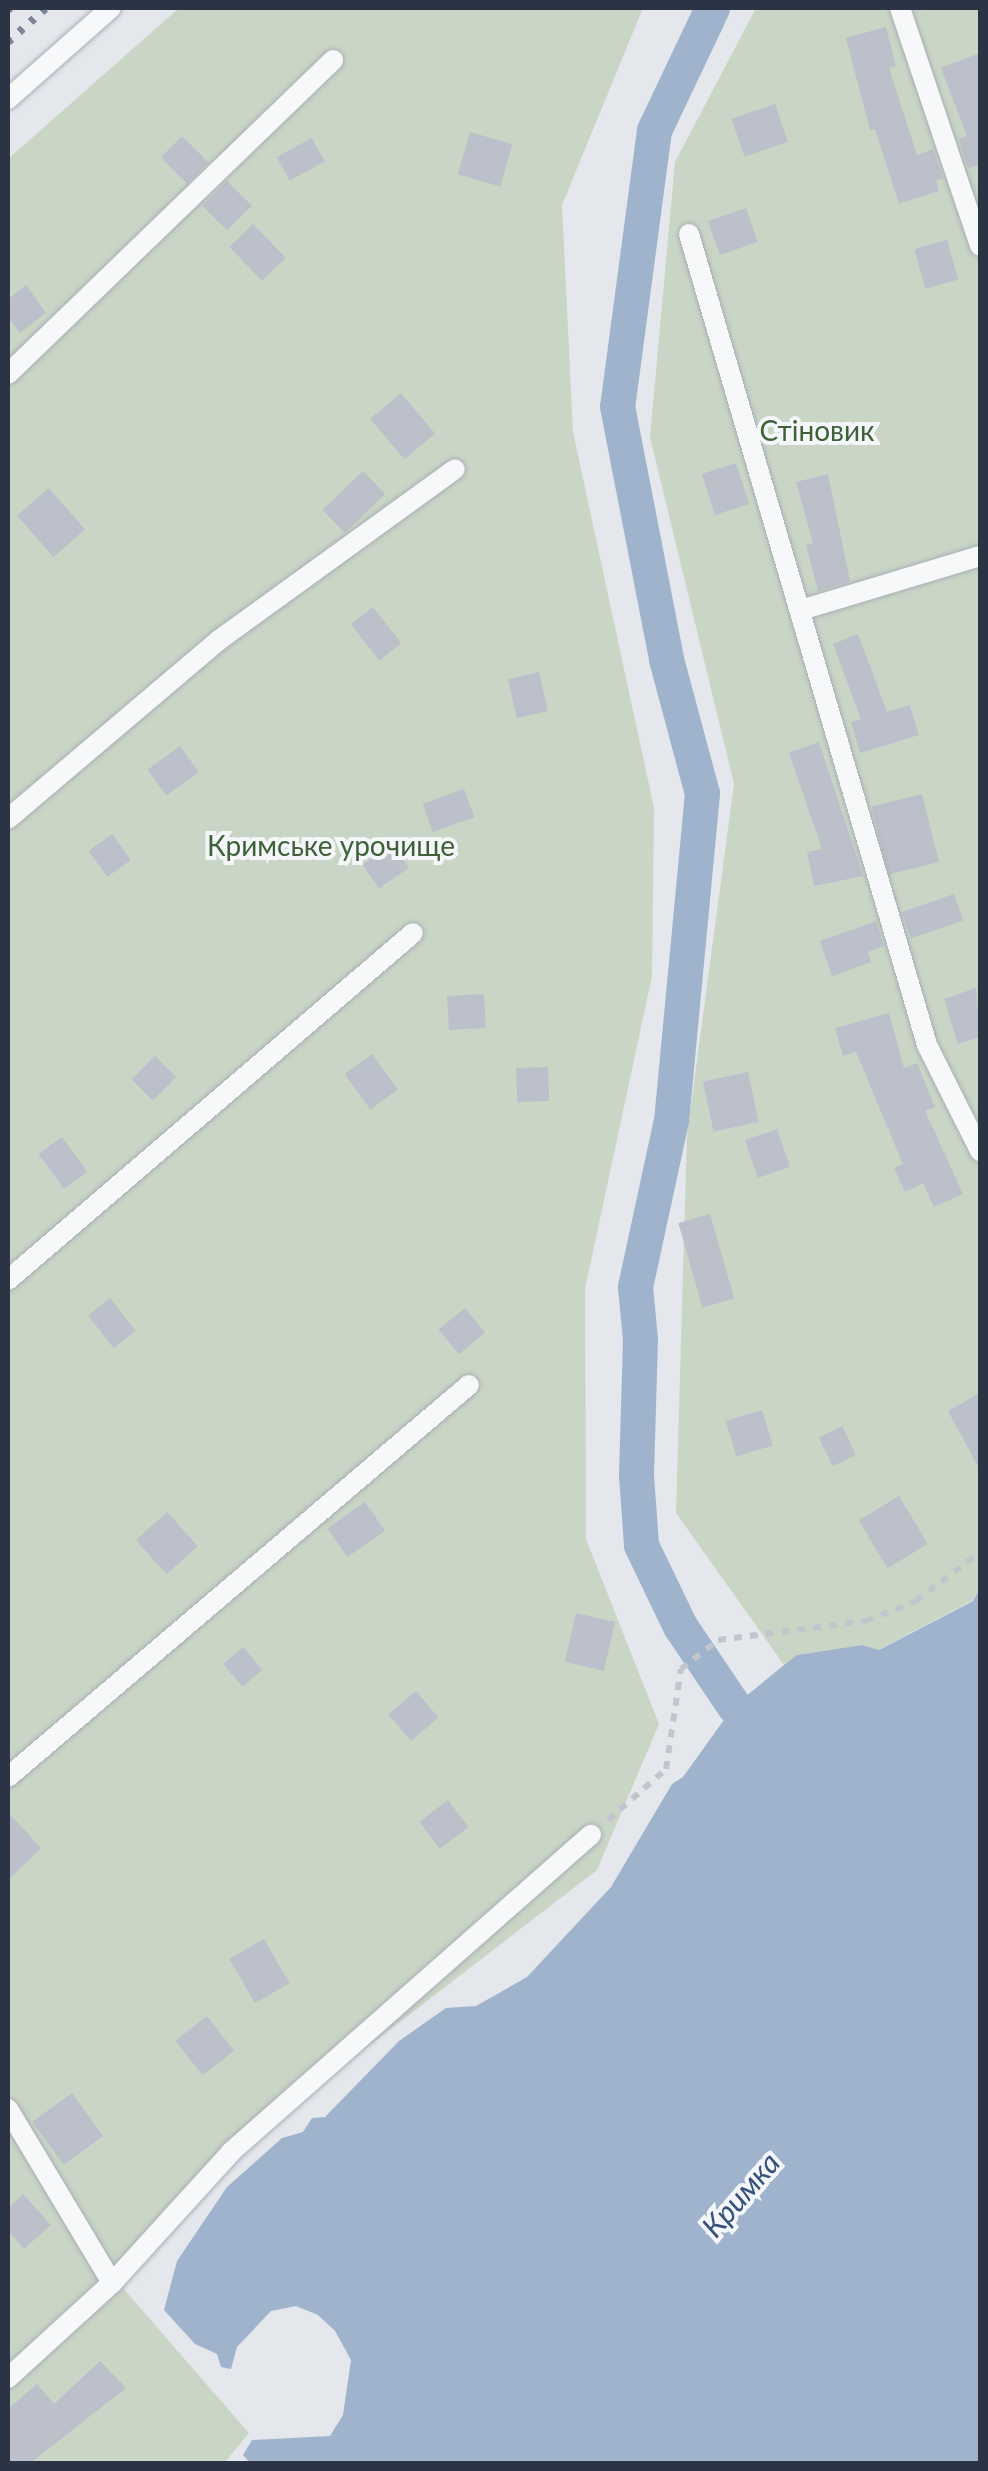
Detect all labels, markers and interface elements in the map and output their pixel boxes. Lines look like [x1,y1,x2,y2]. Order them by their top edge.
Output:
park label: Стіновик [759,413,875,447]
park label: Кримське урочище [207,828,455,862]
water label: Кримка [693,2144,787,2244]

